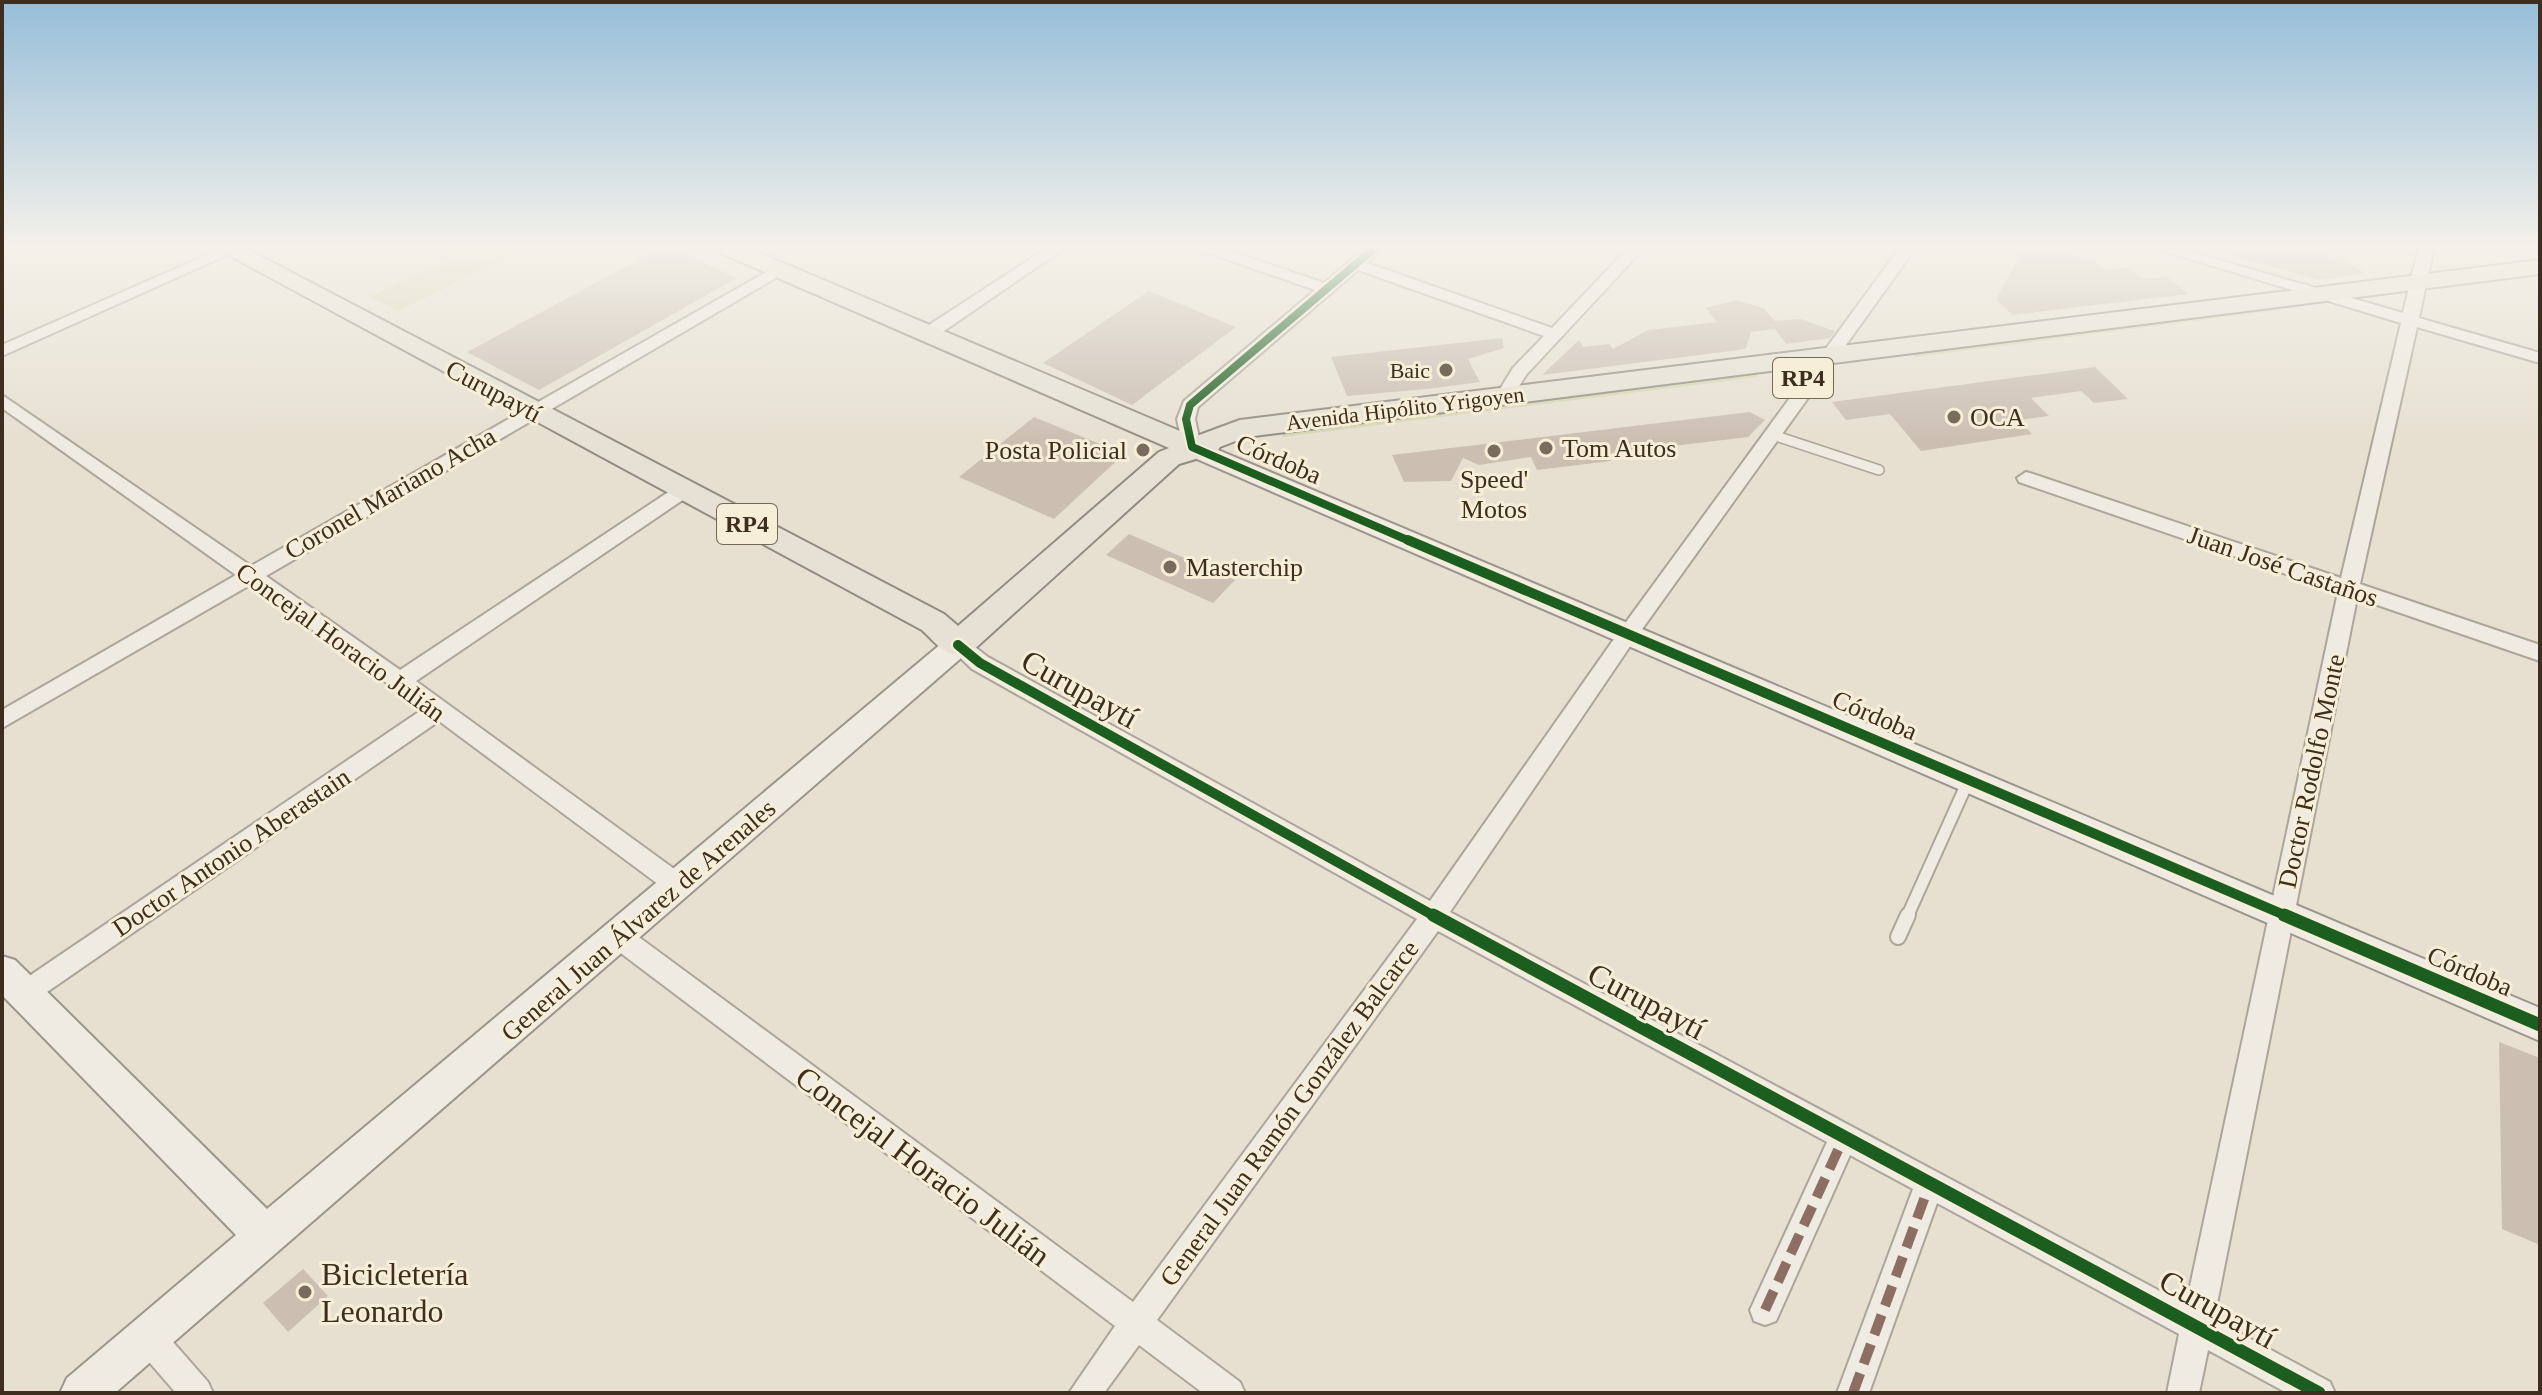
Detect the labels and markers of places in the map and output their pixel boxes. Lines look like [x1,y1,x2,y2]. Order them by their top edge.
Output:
place label: Baic [1390,358,1430,383]
marker: Baic [1437,361,1455,379]
place label: OCA [1970,403,2025,432]
marker: OCA [1945,408,1963,426]
place label: Tom Autos [1562,434,1676,463]
place label: Posta Policial [985,436,1127,465]
marker: Tom Autos [1537,439,1555,457]
marker: Posta Policial [1134,441,1152,459]
marker: Speed' Motos [1485,442,1503,460]
place label: Speed' Motos [1460,465,1528,524]
place label: Masterchip [1186,553,1303,582]
marker: Masterchip [1161,558,1179,576]
place label: Bicicletería Leonardo [321,1256,468,1329]
marker: Bicicletería Leonardo [296,1283,314,1301]

